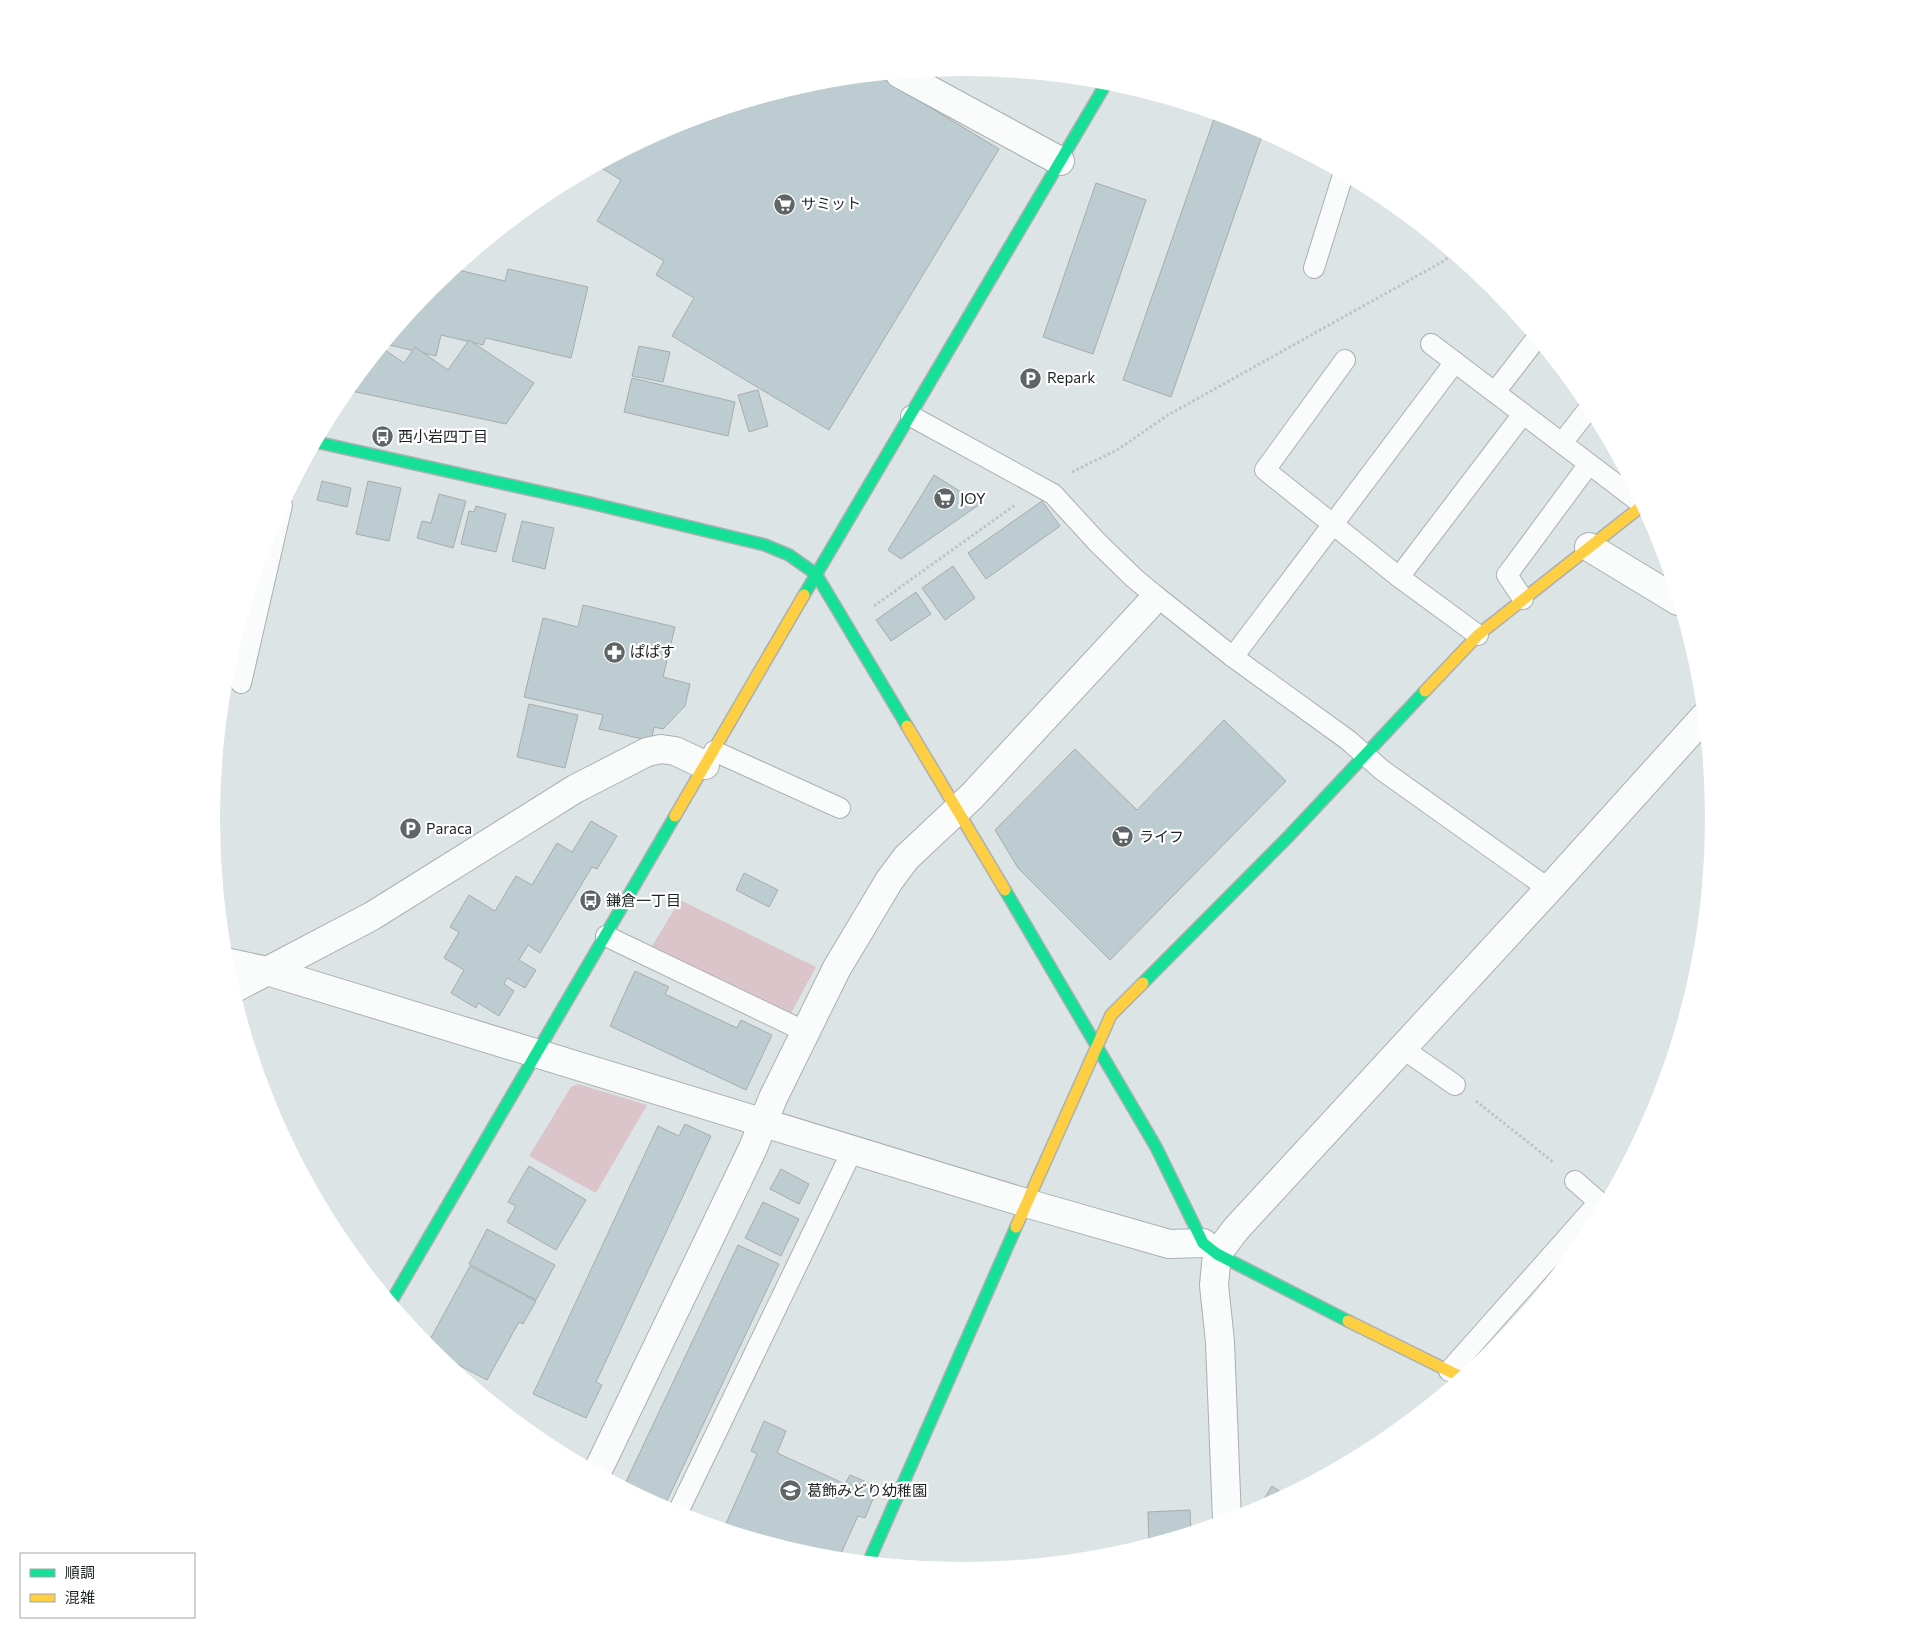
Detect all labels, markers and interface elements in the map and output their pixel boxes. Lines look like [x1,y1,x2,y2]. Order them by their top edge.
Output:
supermarket icon: サミット [773,192,797,216]
place label: サミット [801,194,861,212]
parking icon: Repark [1019,366,1043,390]
place label: Repark [1047,368,1095,386]
bus stop icon: 西小岩四丁目 [370,425,394,449]
place label: 西小岩四丁目 [398,427,488,445]
supermarket icon: JOY [932,487,956,511]
place label: JOY [960,489,986,507]
pharmacy icon: ぱぱす [602,640,626,664]
place label: ぱぱす [630,642,675,660]
parking icon: Paraca [398,817,422,841]
place label: Paraca [426,819,472,837]
supermarket icon: ライフ [1111,825,1135,849]
place label: ライフ [1139,827,1184,845]
bus stop icon: 鎌倉一丁目 [578,889,602,913]
place label: 鎌倉一丁目 [606,891,681,909]
school or university icon: 葛飾みどり幼稚園 [779,1479,803,1503]
place label: 葛飾みどり幼稚園 [807,1481,927,1499]
legend [20,1553,195,1618]
text: 順調 [65,1563,95,1581]
text: 混雑 [65,1588,95,1606]

